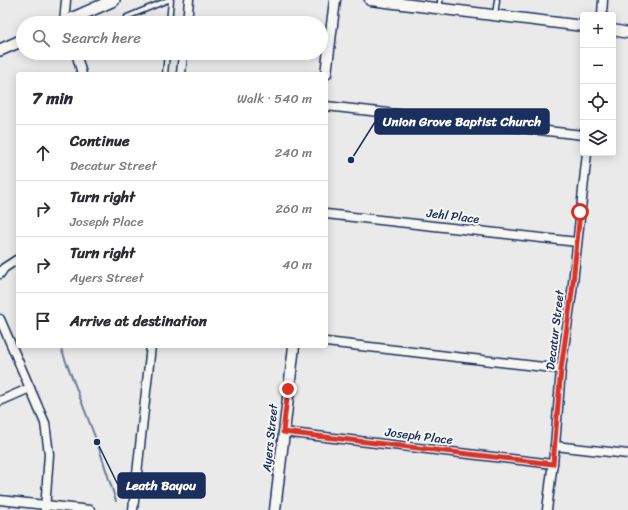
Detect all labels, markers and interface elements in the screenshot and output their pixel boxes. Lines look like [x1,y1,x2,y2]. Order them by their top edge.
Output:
map controls [580,12,616,156]
button: + [580,12,616,48]
search box [16,16,328,60]
text: Search here [62,25,141,51]
icon: search [30,27,52,49]
button: − [580,48,616,84]
text: 7 min [32,83,73,113]
button: locate [580,84,616,120]
text: Walk · 540 m [237,87,312,110]
callout: Union Grove Baptist Church [375,109,549,134]
text: Union Grove Baptist Church [383,110,541,133]
button: layers [580,120,616,156]
text: Continue [70,128,130,154]
text: 240 m [275,141,312,164]
icon: ahead [32,142,54,164]
text: Decatur Street [70,154,157,177]
text: Turn right [70,184,135,210]
text: 260 m [276,197,312,220]
icon: right [32,198,54,220]
street label: Jehl Place [424,202,481,230]
route start [571,203,589,221]
text: Joseph Place [70,210,144,233]
text: Turn right [70,240,135,266]
text: 40 m [282,253,312,276]
icon: right [32,254,54,276]
text: Ayers Street [70,266,144,289]
street label: Decatur Street [539,288,571,371]
text: Arrive at destination [70,308,207,334]
icon: arrive [32,310,54,332]
route end [279,380,297,398]
street label: Ayers Street [255,402,285,474]
street label: Joseph Place [383,421,454,451]
callout: Leath Bayou [118,473,205,498]
text: Leath Bayou [126,474,197,497]

